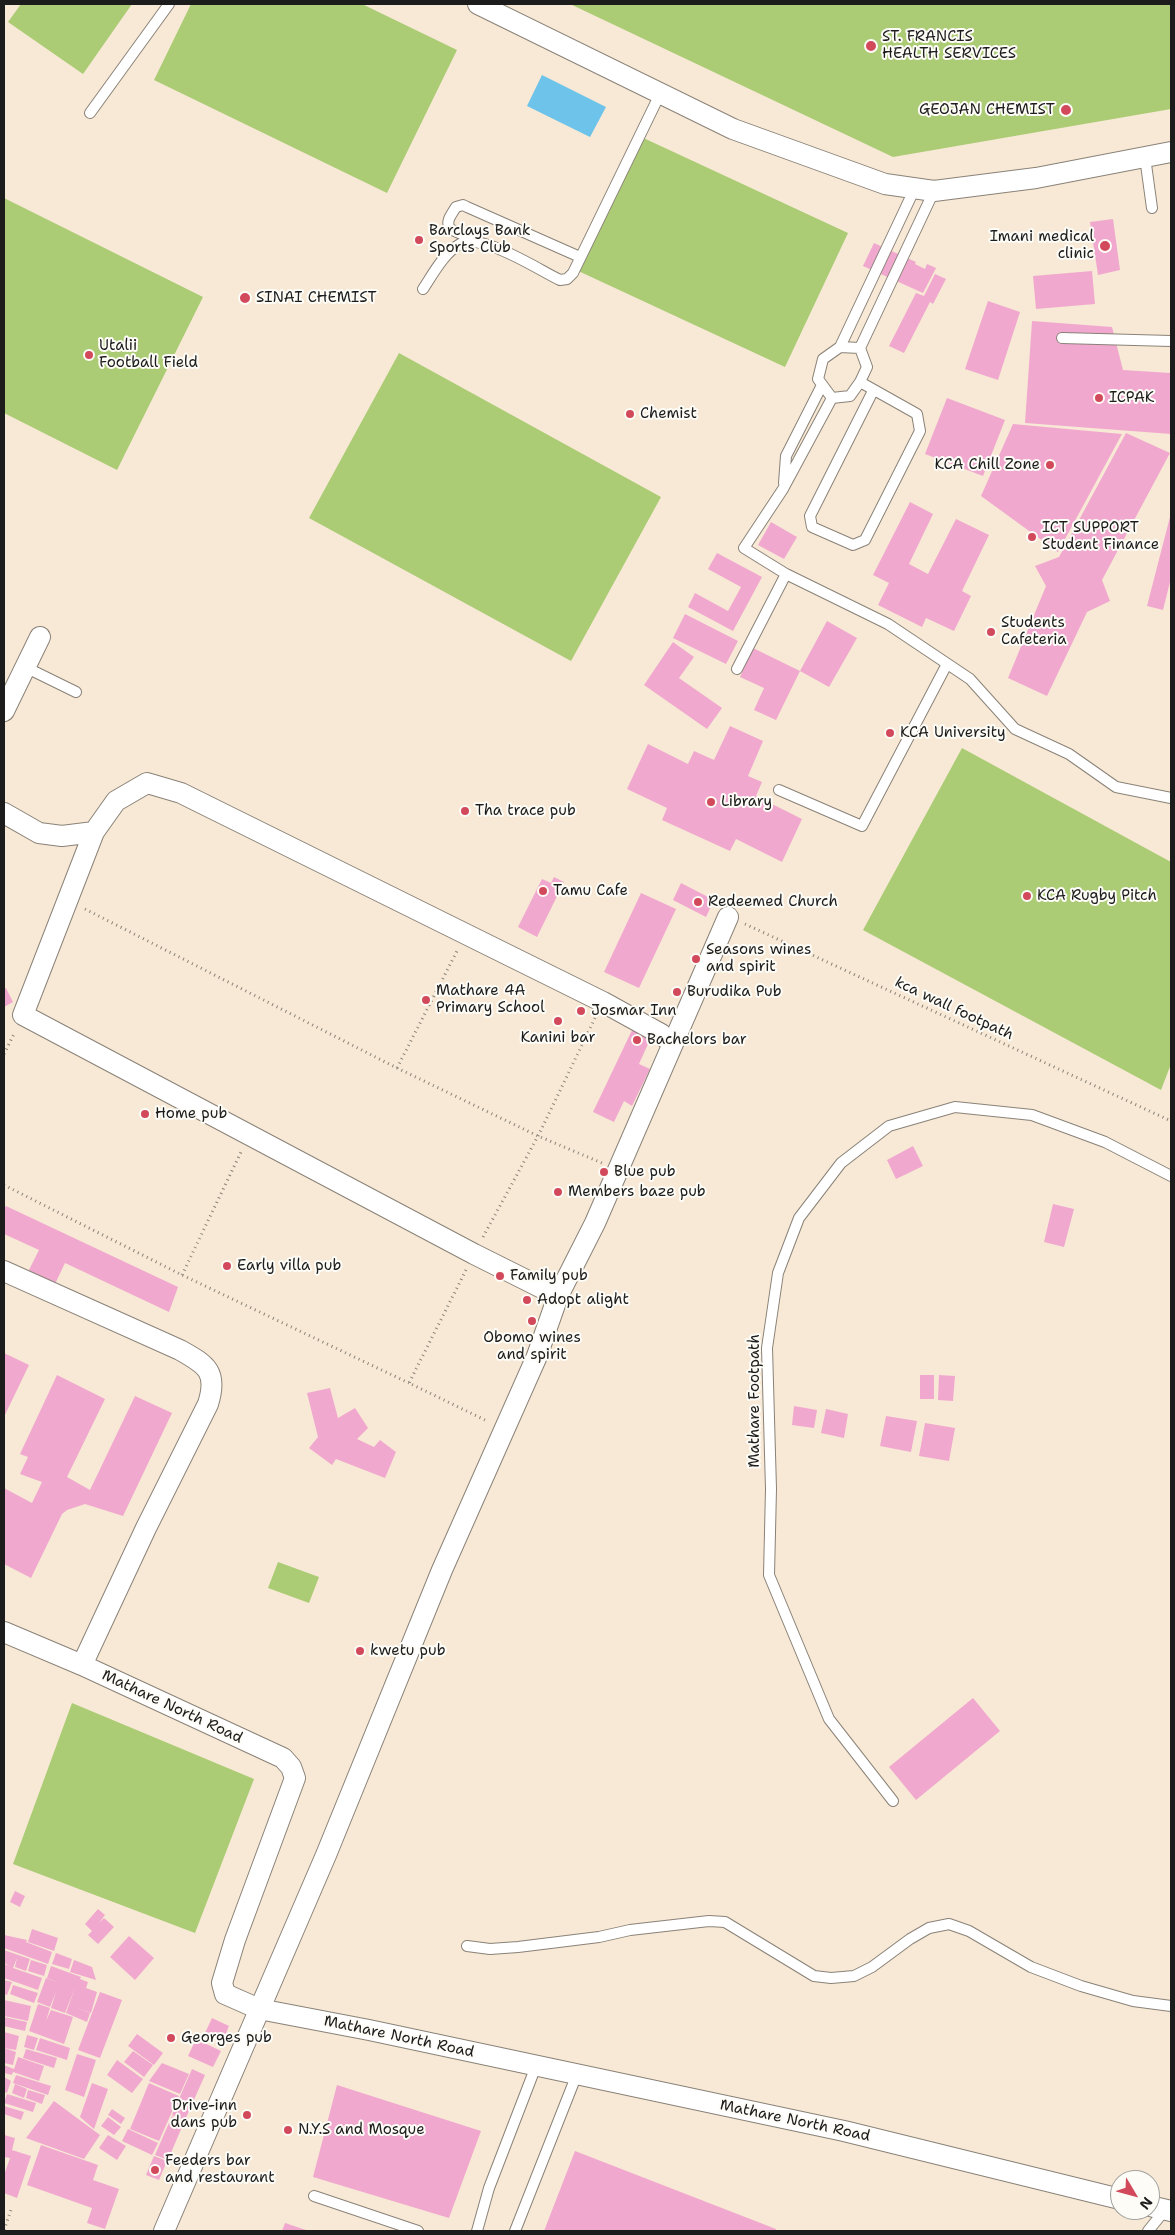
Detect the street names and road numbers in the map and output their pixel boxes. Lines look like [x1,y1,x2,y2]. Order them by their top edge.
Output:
street label: kca wall footpath [892,974,1016,1044]
street label: Mathare Footpath [746,1334,764,1468]
street label: Mathare North Road [99,1666,245,1748]
street label: Mathare North Road [322,2012,476,2062]
street label: Mathare North Road [718,2096,872,2146]

